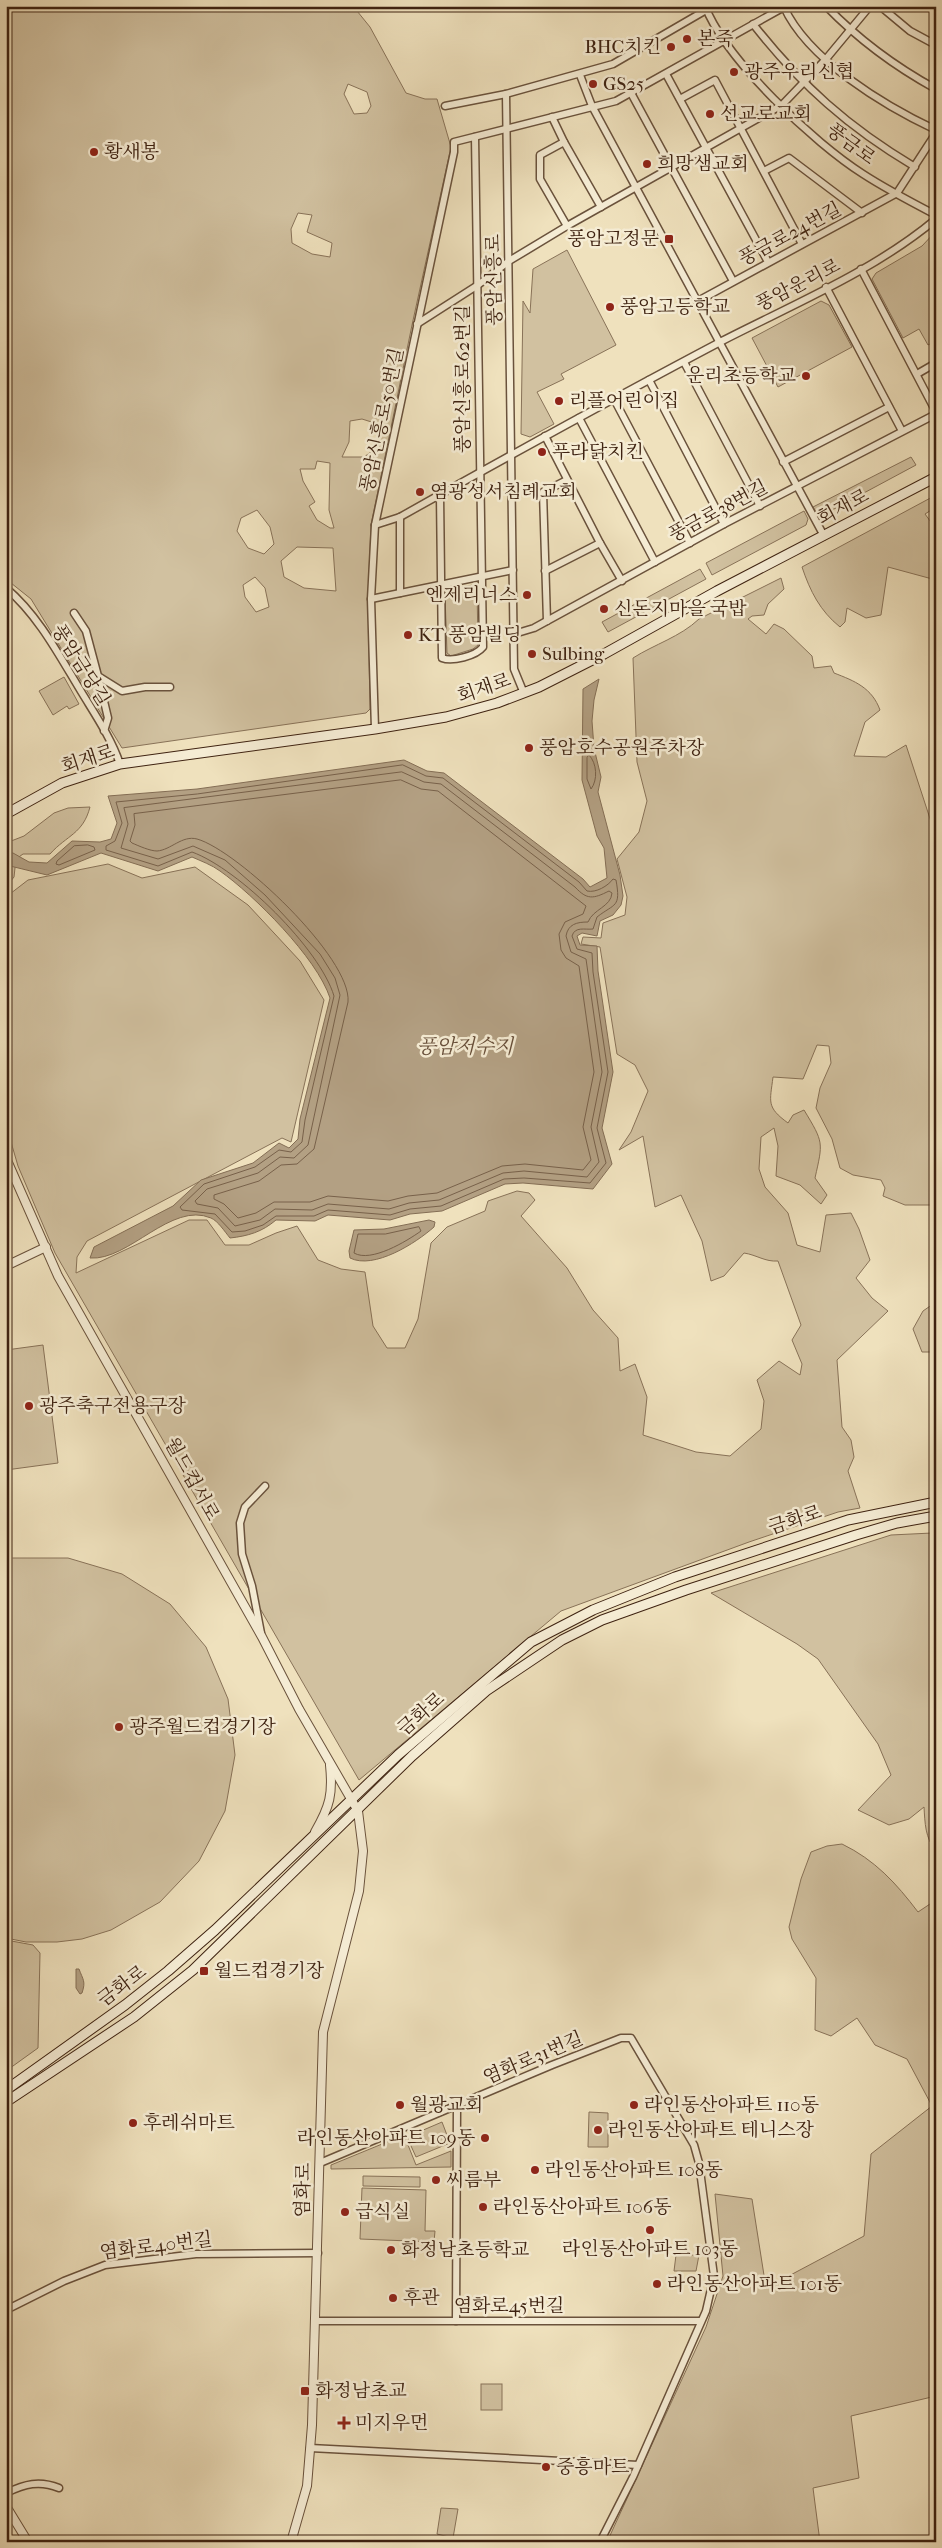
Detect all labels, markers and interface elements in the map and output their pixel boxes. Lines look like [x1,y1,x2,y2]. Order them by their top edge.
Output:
place label: 본죽 [697,28,734,50]
marker: 본죽 [681,33,693,45]
place label: BHC치킨 [584,36,661,58]
marker: BHC치킨 [665,41,677,53]
place label: 광주우리신협 [744,61,854,83]
marker: 광주우리신협 [728,66,740,78]
place label: GS25 [603,73,644,95]
marker: GS25 [587,78,599,90]
place label: 선교로교회 [720,103,812,125]
marker: 선교로교회 [704,108,716,120]
street label: 풍금로 [822,119,880,169]
place label: 황새봉 [104,141,159,163]
marker: 황새봉 [88,146,100,158]
place label: 희망샘교회 [657,153,749,175]
marker: 희망샘교회 [641,158,653,170]
street label: 풍금로24번길 [735,198,845,270]
place label: 풍암고정문 [567,228,659,250]
marker: 풍암고정문 [663,233,675,245]
street label: 풍암신흥로 [482,234,506,326]
street label: 풍암운리로 [752,254,844,316]
place label: 풍암고등학교 [620,296,730,318]
marker: 풍암고등학교 [604,301,616,313]
street label: 풍암신흥로62번길 [452,305,474,453]
street label: 풍암신흥로50번길 [356,346,408,494]
place label: 운리초등학교 [686,365,796,387]
marker: 운리초등학교 [800,370,812,382]
place label: 리플어린이집 [569,390,679,412]
marker: 리플어린이집 [553,395,565,407]
place label: 푸라닭치킨 [552,441,644,463]
marker: 푸라닭치킨 [536,446,548,458]
street label: 풍금로38번길 [665,476,771,546]
place label: 염광성서침례교회 [430,481,577,503]
street label: 회재로 [814,484,872,530]
marker: 염광성서침례교회 [414,486,426,498]
place label: 엔제리너스 [425,584,517,606]
marker: 엔제리너스 [521,589,533,601]
place label: 신돈지마을 국밥 [614,598,747,620]
marker: 신돈지마을 국밥 [598,603,610,615]
street label: 풍암금당길 [47,620,115,710]
place label: KT 풍암빌딩 [418,624,522,646]
marker: KT 풍암빌딩 [402,629,414,641]
place label: Sulbing [542,643,605,665]
marker: Sulbing [526,648,538,660]
street label: 회재로 [454,669,514,707]
place label: 풍암호수공원주차장 [539,737,705,759]
street label: 회재로 [58,740,118,778]
marker: 풍암호수공원주차장 [523,742,535,754]
water label: 풍암저수지 [417,1035,515,1058]
place label: 광주축구전용구장 [39,1395,186,1417]
marker: 광주축구전용구장 [23,1400,35,1412]
street label: 월드컵서로 [160,1434,224,1524]
street label: 금화로 [765,1501,825,1539]
street label: 금화로 [393,1688,449,1740]
place label: 광주월드컵경기장 [129,1716,276,1738]
marker: 광주월드컵경기장 [113,1721,125,1733]
place label: 월드컵경기장 [214,1960,325,1982]
street label: 금화로 [93,1961,151,2011]
marker: 월드컵경기장 [198,1965,210,1977]
street label: 염화로31번길 [480,2027,586,2089]
place label: 월광교회 [410,2094,483,2116]
place label: 라인동산아파트 110동 [644,2094,819,2116]
marker: 월광교회 [394,2099,406,2111]
marker: 라인동산아파트 110동 [628,2099,640,2111]
place label: 후레쉬마트 [143,2112,235,2134]
marker: 후레쉬마트 [127,2117,139,2129]
place label: 라인동산아파트 테니스장 [608,2119,815,2141]
marker: 라인동산아파트 테니스장 [592,2124,604,2136]
place label: 라인동산아파트 109동 [297,2127,476,2149]
marker: 라인동산아파트 109동 [479,2132,491,2144]
place label: 라인동산아파트 108동 [545,2159,723,2181]
street label: 염화로 [292,2162,314,2218]
marker: 라인동산아파트 108동 [529,2164,541,2176]
place label: 씨름부 [446,2169,501,2191]
marker: 씨름부 [430,2174,442,2186]
place label: 라인동산아파트 106동 [493,2196,672,2218]
place label: 급식실 [355,2201,410,2223]
marker: 라인동산아파트 106동 [477,2201,489,2213]
marker: 급식실 [339,2206,351,2218]
marker: 라인동산아파트 103동 [644,2224,656,2236]
street label: 염화로40번길 [98,2228,214,2264]
place label: 라인동산아파트 103동 [562,2238,739,2260]
place label: 화정남초등학교 [401,2239,529,2261]
marker: 화정남초등학교 [385,2244,397,2256]
place label: 라인동산아파트 101동 [667,2273,842,2295]
marker: 라인동산아파트 101동 [651,2278,663,2290]
place label: 후관 [403,2287,440,2309]
marker: 후관 [387,2292,399,2304]
street label: 염화로45번길 [454,2295,564,2317]
place label: 화정남초교 [315,2380,407,2402]
marker: 화정남초교 [299,2385,311,2397]
place label: 미지우먼 [355,2412,428,2434]
marker: 미지우먼 [337,2416,351,2430]
place label: 중흥마트 [556,2456,629,2478]
marker: 중흥마트 [540,2461,552,2473]

